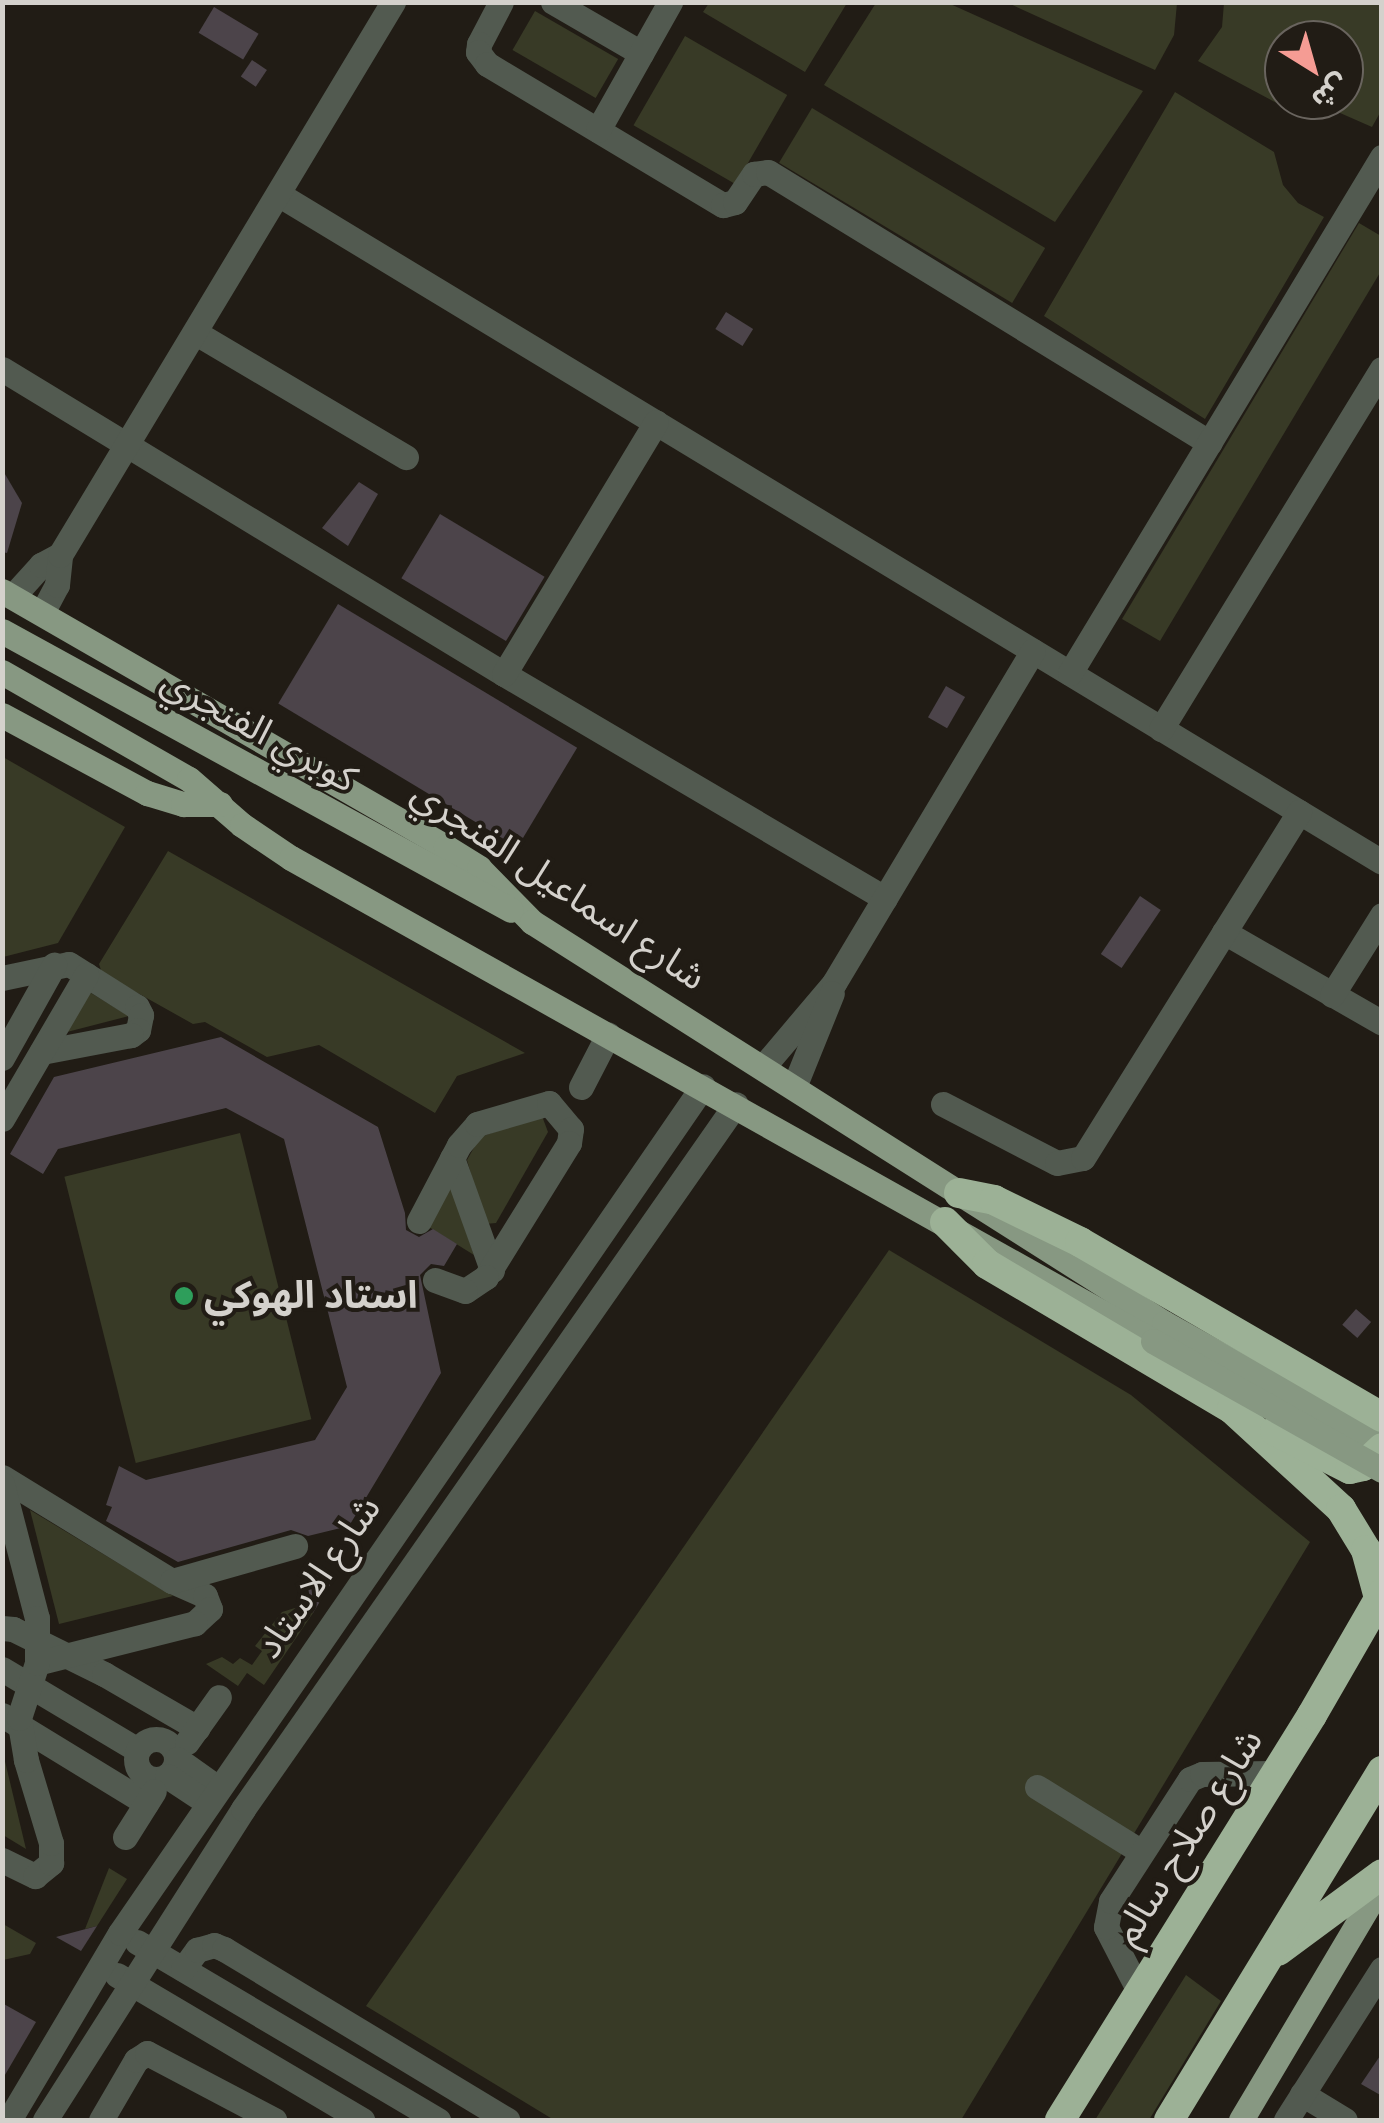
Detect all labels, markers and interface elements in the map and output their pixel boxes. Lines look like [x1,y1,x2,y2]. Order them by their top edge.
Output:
north arrow [1264,20,1364,120]
text: ش [1305,67,1356,117]
street label: كوبري الفنجري [153,658,365,802]
street label: شارع اسماعيل الفنجري [403,770,715,1000]
place label: استاد الهوكي [204,1273,418,1319]
marker: استاد الهوكي [173,1285,195,1307]
street label: شارع الاستاد [245,1487,391,1667]
street label: شارع صلاح سالم [1103,1720,1273,1954]

